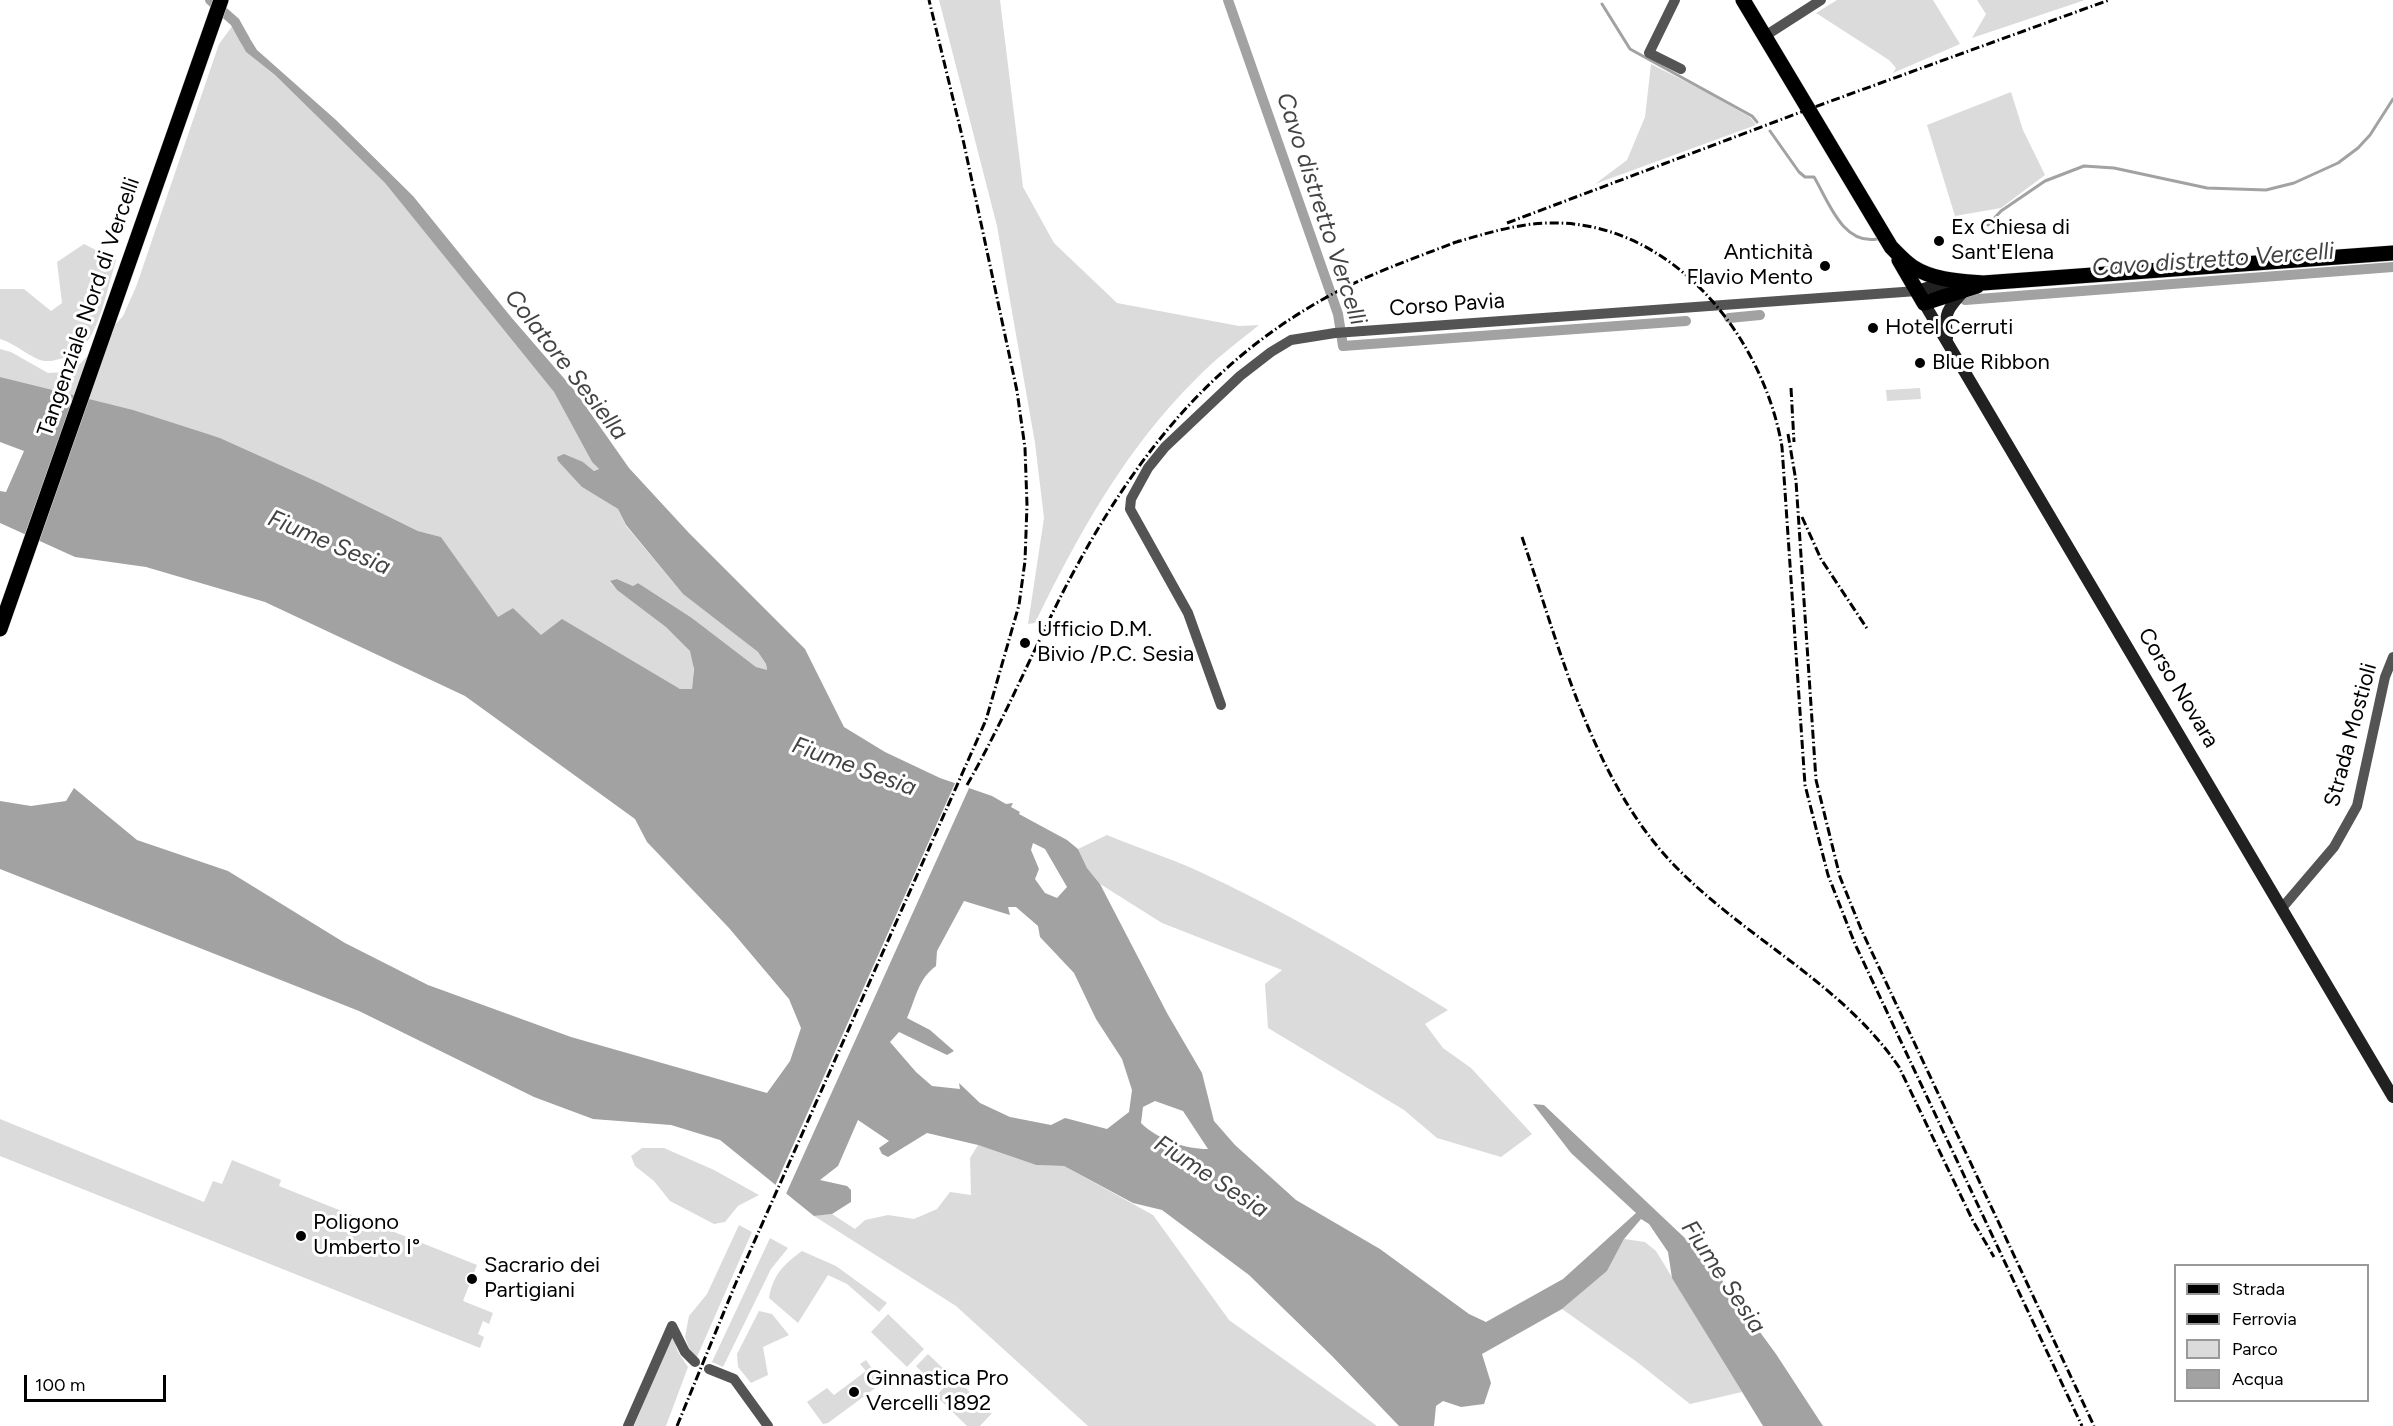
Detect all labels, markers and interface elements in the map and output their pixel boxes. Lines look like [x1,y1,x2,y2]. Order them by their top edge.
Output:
water label: Cavo distretto Vercelli [1270,89,1372,329]
street label: Tangenziale Nord di Vercelli [32,174,146,440]
place label: Ex Chiesa di Sant'Elena [1951,215,2070,266]
marker: Ex Chiesa di Sant'Elena [1932,234,1946,248]
water label: Cavo distretto Vercelli [2091,237,2335,283]
place label: Antichità Flavio Mento [1687,240,1813,292]
marker: Antichità Flavio Mento [1818,259,1832,273]
water label: Colatore Sesiella [498,284,634,446]
street label: Corso Pavia [1388,288,1506,322]
place label: Hotel Cerruti [1885,315,2013,341]
marker: Hotel Cerruti [1866,321,1880,335]
place label: Blue Ribbon [1932,350,2050,376]
marker: Blue Ribbon [1913,356,1927,370]
water label: Fiume Sesia [263,504,395,582]
place label: Ufficio D.M. Bivio /P.C. Sesia [1037,617,1194,668]
street label: Corso Novara [2132,623,2224,753]
marker: Ufficio D.M. Bivio /P.C. Sesia [1018,636,1032,650]
street label: Strada Mostioli [2319,660,2383,810]
water label: Fiume Sesia [788,731,920,803]
water label: Fiume Sesia [1149,1129,1273,1225]
place label: Poligono Umberto I° [313,1210,420,1262]
water label: Fiume Sesia [1675,1215,1771,1339]
marker: Poligono Umberto I° [294,1229,308,1243]
place label: Sacrario dei Partigiani [484,1253,600,1304]
legend [2174,1264,2369,1402]
marker: Sacrario dei Partigiani [465,1272,479,1286]
text: Strada [2232,1278,2285,1300]
text: Ferrovia [2232,1308,2297,1330]
text: Parco [2232,1338,2278,1360]
scale bar [27,1363,170,1401]
place label: Ginnastica Pro Vercelli 1892 [866,1366,1009,1418]
text: Acqua [2232,1368,2283,1390]
text: 100 m [35,1374,85,1396]
marker: Ginnastica Pro Vercelli 1892 [847,1385,861,1399]

